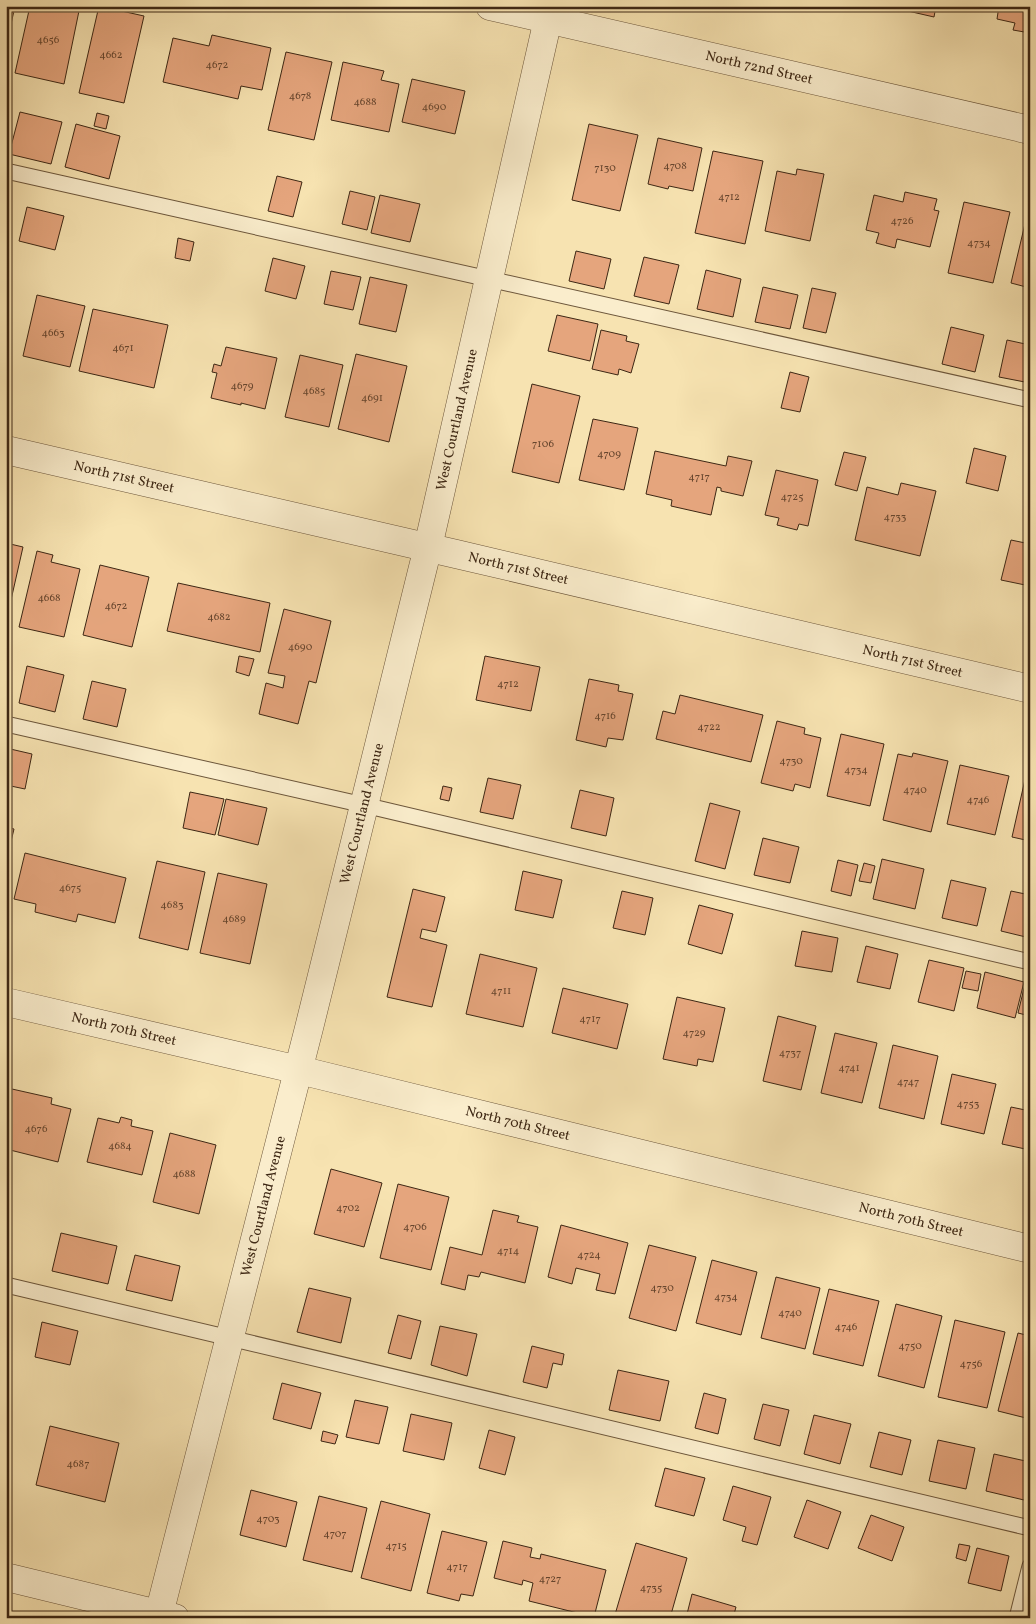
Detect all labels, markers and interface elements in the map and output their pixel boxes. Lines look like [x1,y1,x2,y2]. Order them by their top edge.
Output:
house number: 4656 [37,33,60,48]
street label: North 72nd Street [703,46,815,89]
house number: 4662 [99,48,123,63]
house number: 4672 [205,58,229,73]
house number: 4678 [289,89,312,104]
house number: 4688 [353,95,377,110]
house number: 4690 [422,100,447,115]
house number: 4708 [663,159,687,174]
house number: 7130 [594,161,616,176]
house number: 4712 [718,190,740,205]
house number: 4726 [890,214,914,229]
house number: 4734 [967,236,991,251]
house number: 4663 [41,326,65,341]
house number: 4671 [112,341,134,356]
street label: West Courtland Avenue [432,347,482,492]
house number: 4679 [231,379,254,394]
house number: 4685 [303,384,325,399]
house number: 4691 [361,391,383,406]
house number: 7106 [532,437,554,452]
house number: 4709 [597,447,621,462]
street label: North 71st Street [72,456,176,498]
house number: 4717 [688,470,710,485]
house number: 4725 [781,490,803,505]
house number: 4733 [884,510,907,525]
street label: North 71st Street [466,548,571,590]
house number: 4668 [37,591,61,606]
house number: 4672 [104,599,128,614]
house number: 4682 [207,610,231,625]
house number: 4690 [288,640,313,655]
street label: North 71st Street [861,640,965,682]
house number: 4712 [497,677,519,692]
house number: 4716 [594,709,616,724]
house number: 4722 [697,720,721,735]
street label: West Courtland Avenue [335,741,389,886]
house number: 4730 [779,754,803,769]
house number: 4734 [844,763,868,778]
house number: 4740 [903,783,927,798]
house number: 4746 [967,793,990,808]
house number: 4675 [59,881,81,896]
house number: 4683 [160,898,184,913]
house number: 4689 [222,912,246,927]
house number: 4711 [491,984,511,999]
street label: North 70th Street [69,1008,178,1051]
house number: 4717 [579,1012,601,1027]
house number: 4729 [682,1026,706,1041]
house number: 4737 [779,1046,801,1061]
house number: 4741 [838,1061,860,1076]
house number: 4747 [897,1075,919,1090]
house number: 4753 [957,1097,980,1112]
street label: North 70th Street [463,1102,572,1146]
house number: 4676 [25,1122,48,1137]
street label: West Courtland Avenue [236,1133,291,1279]
house number: 4684 [108,1139,132,1154]
house number: 4688 [172,1167,196,1182]
street label: North 70th Street [857,1198,966,1242]
house number: 4702 [336,1201,360,1216]
house number: 4706 [403,1220,427,1235]
house number: 4714 [497,1244,520,1259]
house number: 4724 [577,1248,601,1263]
house number: 4730 [650,1281,674,1296]
house number: 4734 [714,1290,738,1305]
house number: 4740 [778,1306,802,1321]
house number: 4746 [835,1320,858,1335]
house number: 4750 [898,1339,922,1354]
house number: 4756 [960,1357,983,1372]
house number: 4687 [67,1457,89,1472]
house number: 4703 [256,1512,280,1527]
house number: 4707 [323,1527,347,1542]
house number: 4715 [385,1539,407,1554]
house number: 4717 [446,1560,468,1575]
house number: 4727 [539,1572,561,1587]
house number: 4735 [640,1581,662,1596]

